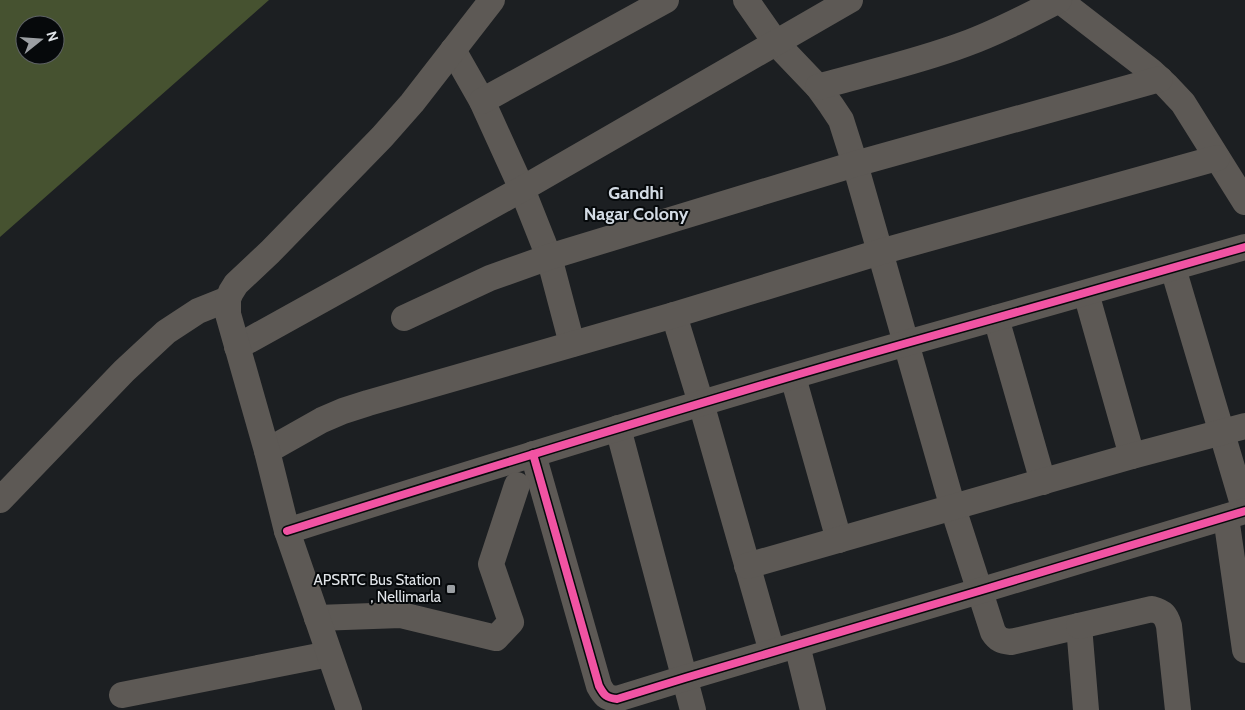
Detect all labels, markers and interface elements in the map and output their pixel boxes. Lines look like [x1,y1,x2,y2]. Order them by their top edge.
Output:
north arrow [15,15,65,65]
text: N [42,29,62,44]
district label: Gandhi Nagar Colony [584,182,689,225]
place label: APSRTC Bus Station , Nellimarla [313,571,442,606]
marker: APSRTC Bus Station , Nellimarla [445,583,457,595]

